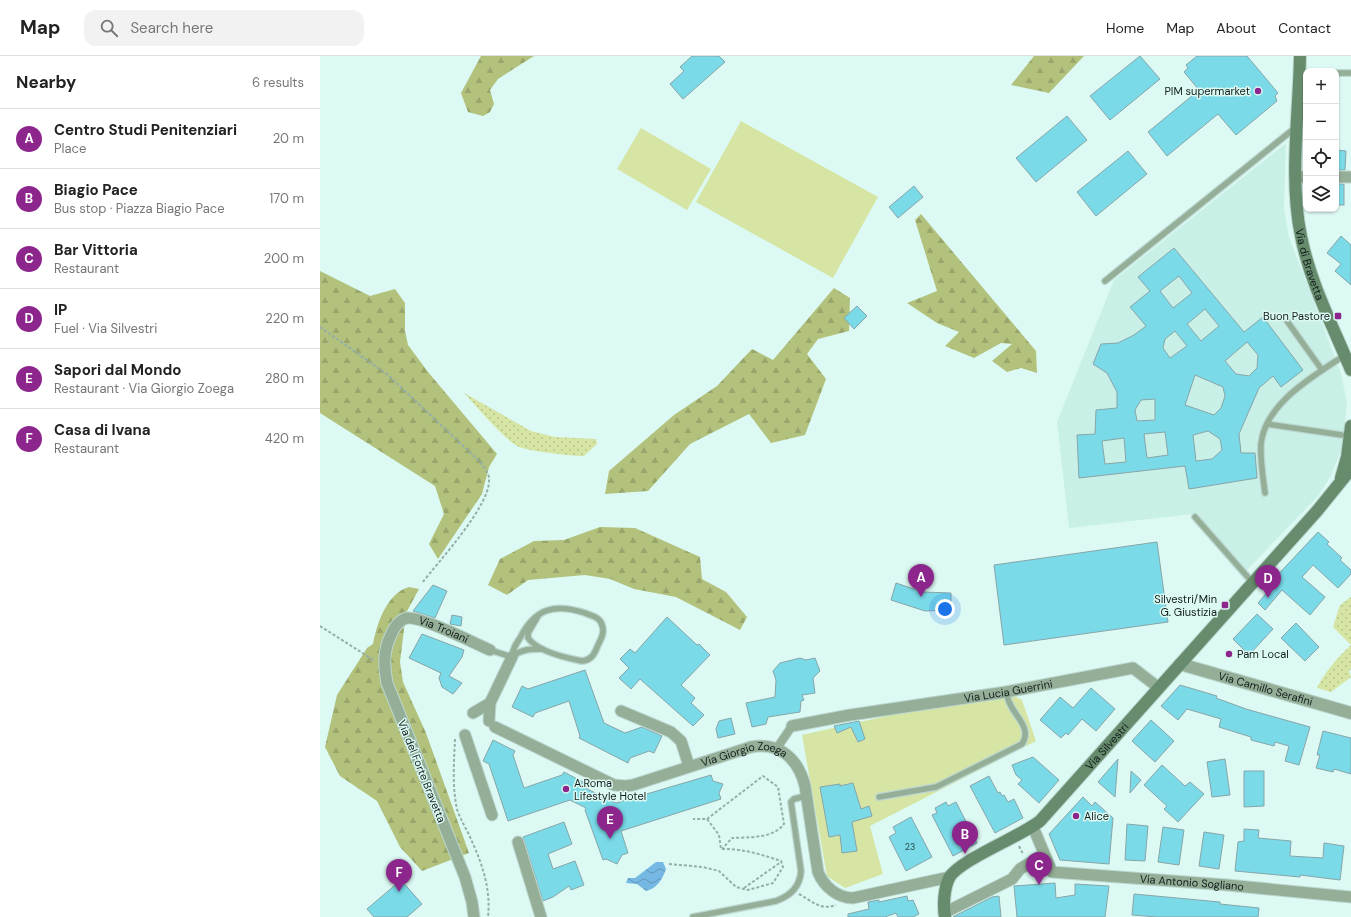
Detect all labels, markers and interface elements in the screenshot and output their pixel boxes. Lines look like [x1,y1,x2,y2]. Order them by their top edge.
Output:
search box [84,10,364,46]
text: Map [20,15,60,40]
icon: search [98,17,120,39]
text: Search here [130,18,213,38]
text: Home [1106,19,1144,37]
text: Map [1166,19,1194,37]
text: About [1216,19,1256,37]
text: Contact [1278,19,1331,37]
map controls [1303,68,1339,212]
button: + [1303,68,1339,104]
text: Nearby [16,71,76,93]
text: 6 results [252,74,304,91]
place label: PIM supermarket [1164,84,1250,98]
marker: PIM supermarket [1253,86,1263,96]
button: − [1303,104,1339,140]
text: Centro Studi Penitenziari [54,120,237,140]
text: A [24,130,34,147]
text: 20 m [273,130,304,147]
text: Place [54,140,86,157]
button: locate [1303,140,1339,176]
button: layers [1303,176,1339,212]
text: Biagio Pace [54,180,138,200]
text: B [25,190,33,207]
text: 170 m [269,190,304,207]
text: Bus stop · Piazza Biagio Pace [54,200,225,217]
street label: Via di Bravetta [1293,227,1327,302]
text: Bar Vittoria [54,240,138,260]
text: C [24,250,34,267]
text: 200 m [264,250,304,267]
text: Restaurant [54,260,119,277]
text: IP [54,300,67,320]
place label: Buon Pastore [1263,309,1330,323]
text: D [24,310,34,327]
text: 220 m [265,310,304,327]
marker: Buon Pastore [1333,311,1343,321]
text: Fuel · Via Silvestri [54,320,157,337]
text: Sapori dal Mondo [54,360,181,380]
text: E [25,370,33,387]
text: 280 m [265,370,304,387]
text: Restaurant · Via Giorgio Zoega [54,380,234,397]
text: Casa di Ivana [54,420,151,440]
text: F [25,430,33,447]
text: 420 m [265,430,304,447]
text: Restaurant [54,440,119,457]
pin: A [908,564,934,597]
pin: D [1255,565,1281,598]
place label: Silvestri/Min G. Giustizia [1154,592,1217,619]
your location [935,599,955,619]
marker: Silvestri/Min G. Giustizia [1220,600,1230,610]
street label: Via Troiani [417,613,471,646]
place label: Pam Local [1237,647,1289,661]
marker: Pam Local [1224,649,1234,659]
street label: Via Camillo Serafini [1217,668,1314,709]
street label: Via Lucia Guerrini [963,676,1054,705]
street label: Via del Forte Bravetta [395,718,449,824]
street label: Via Silvestri [1082,720,1132,773]
street label: Via Giorgio Zoega [699,739,790,770]
place label: A.Roma Lifestyle Hotel [574,776,646,803]
marker: A.Roma Lifestyle Hotel [561,784,571,794]
pin: E [597,806,623,839]
place label: Alice [1084,809,1109,823]
marker: Alice [1071,811,1081,821]
pin: B [952,821,978,854]
house number: 23 [905,841,915,853]
pin: C [1026,852,1052,885]
pin: F [386,859,412,892]
street label: Via Antonio Sogliano [1139,872,1245,894]

